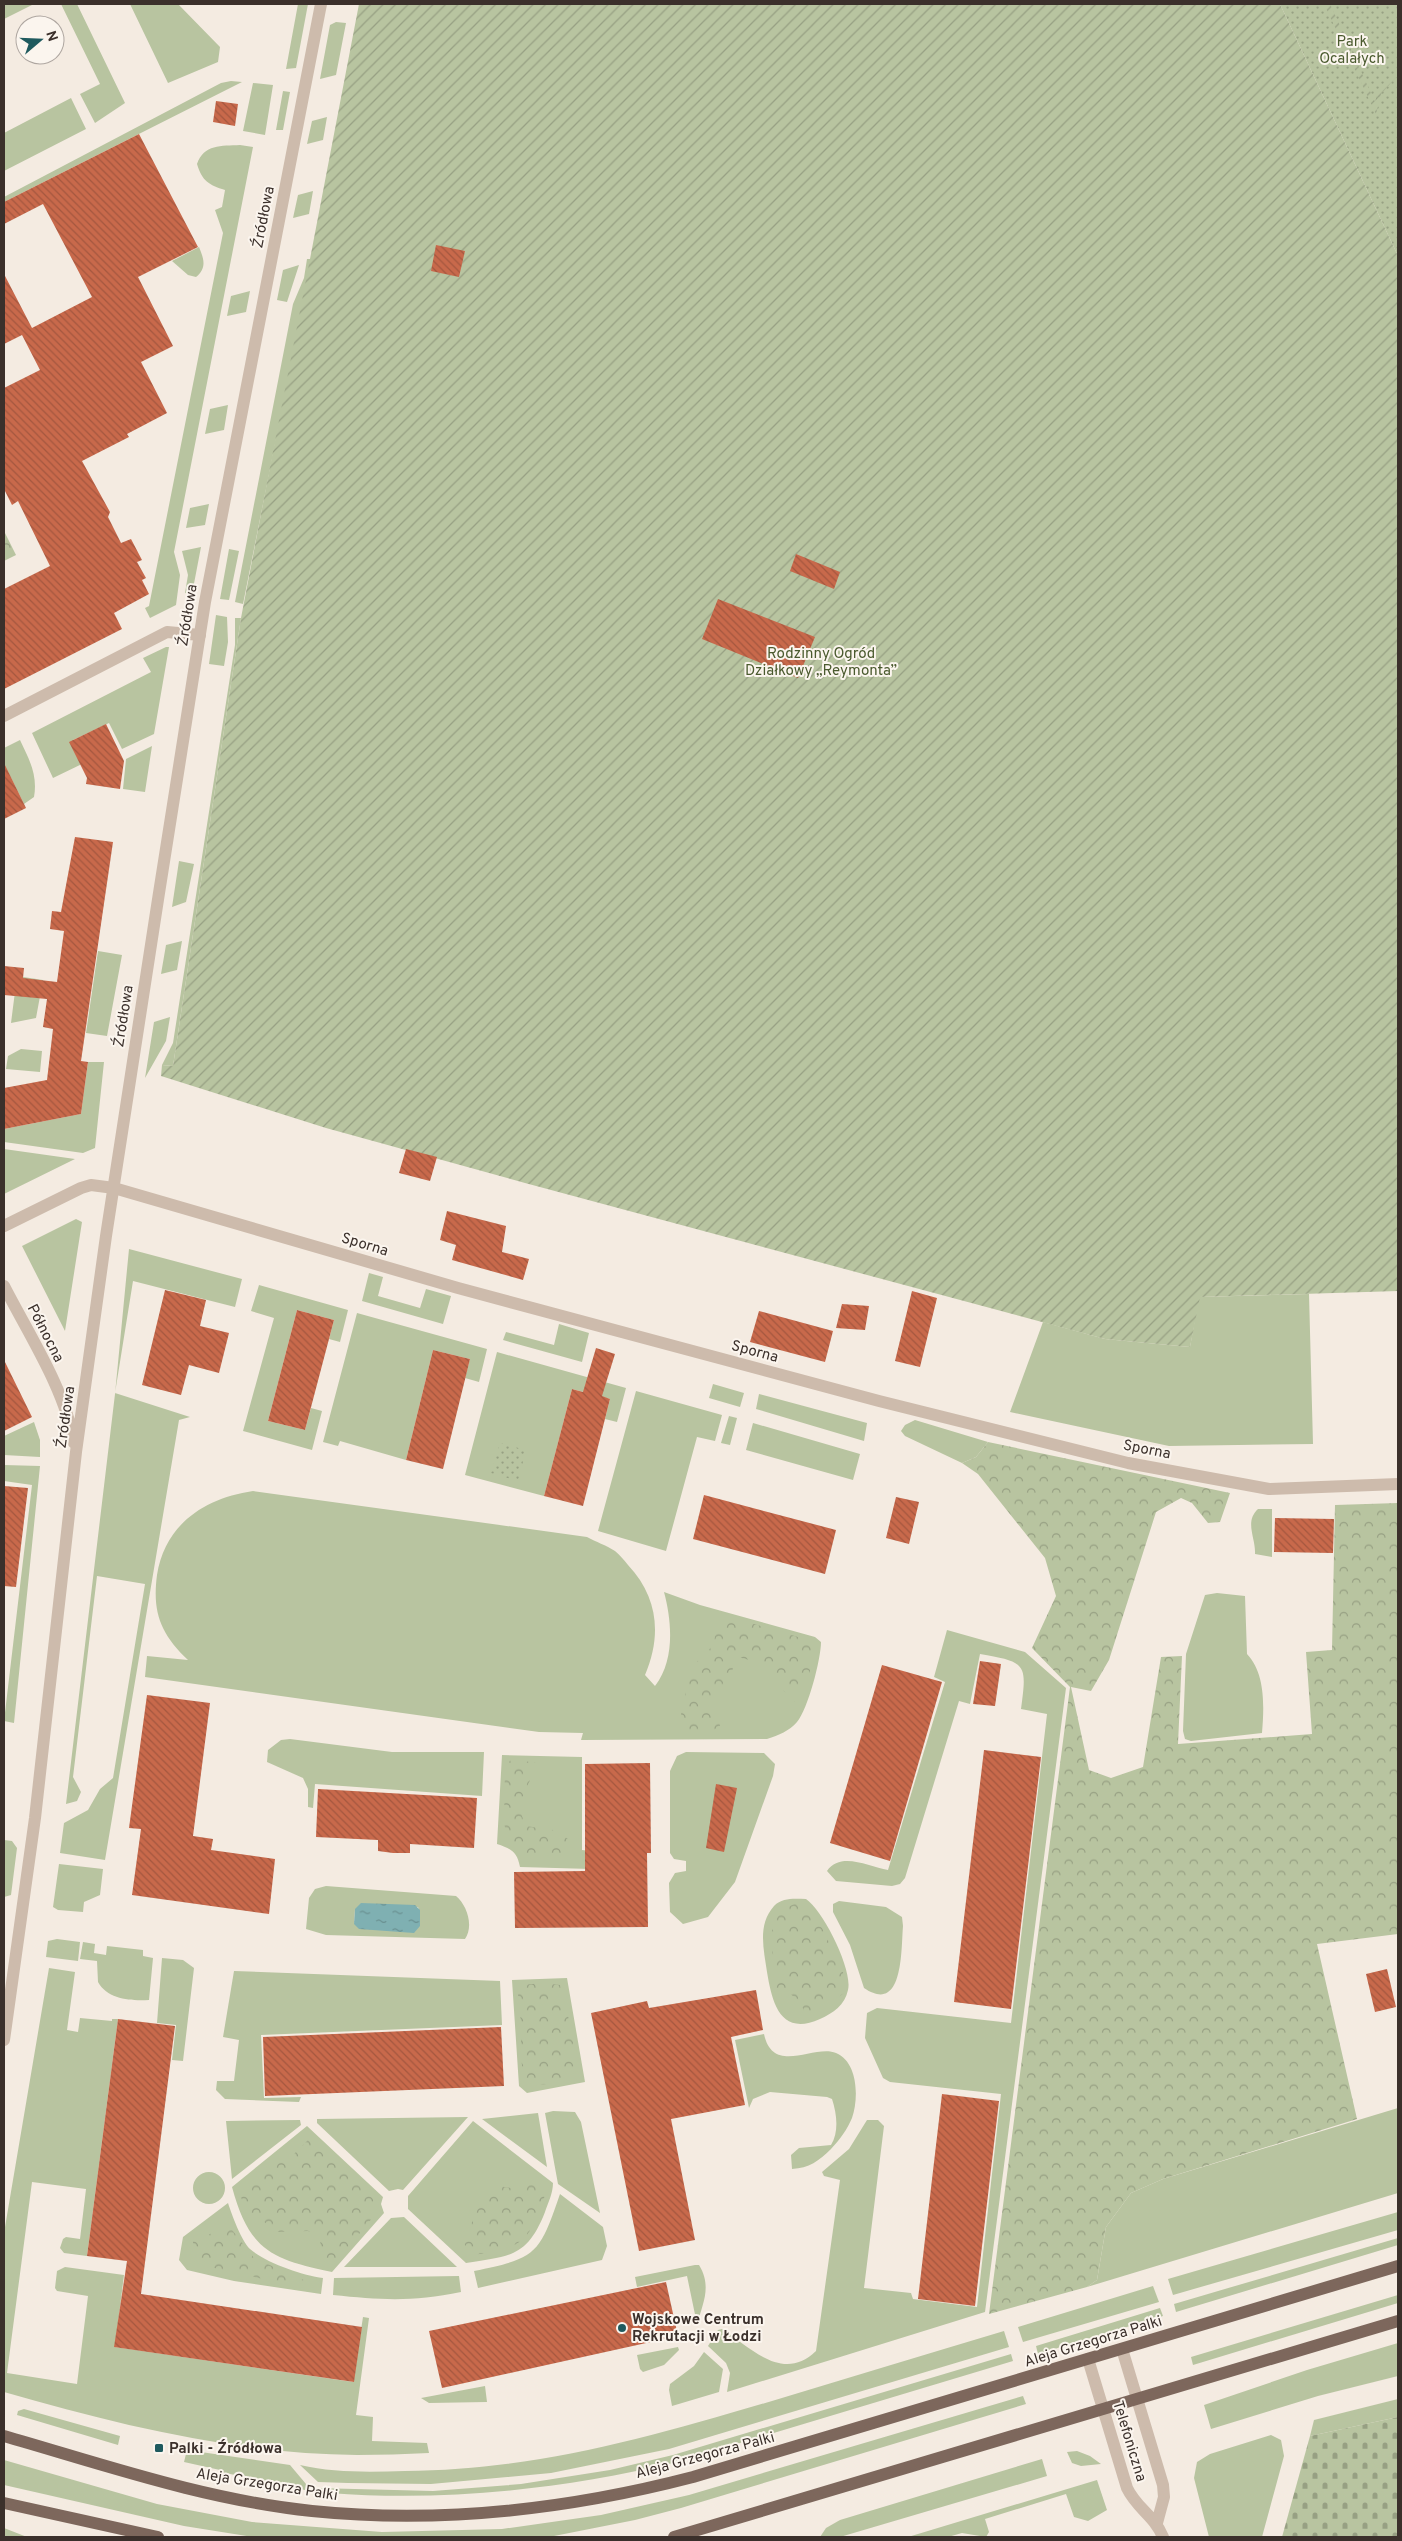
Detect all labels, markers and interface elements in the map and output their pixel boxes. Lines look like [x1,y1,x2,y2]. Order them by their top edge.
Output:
north arrow [15,15,65,65]
text: N [41,29,61,44]
park label: Park Ocalałych [1319,33,1385,69]
street label: Źródłowa [248,185,280,250]
street label: Źródłowa [173,583,203,648]
park label: Rodzinny Ogród Działkowy „Reymonta” [745,645,897,681]
street label: Źródłowa [109,984,139,1049]
street label: Sporna [339,1229,390,1262]
street label: Północna [22,1301,67,1366]
street label: Sporna [729,1337,780,1368]
street label: Źródłowa [52,1385,80,1450]
street label: Sporna [1121,1437,1172,1464]
place label: Wojskowe Centrum Rekrutacji w Łodzi [632,2311,764,2347]
street label: Aleja Grzegorza Palki [1022,2312,1165,2372]
marker: Wojskowe Centrum Rekrutacji w Łodzi [616,2322,628,2334]
street label: Telefoniczna [1107,2399,1150,2484]
street label: Aleja Grzegorza Palki [634,2429,777,2484]
place label: Palki - Źródłowa [169,2439,282,2459]
marker: Palki - Źródłowa [153,2442,165,2454]
street label: Aleja Grzegorza Palki [195,2465,339,2506]

